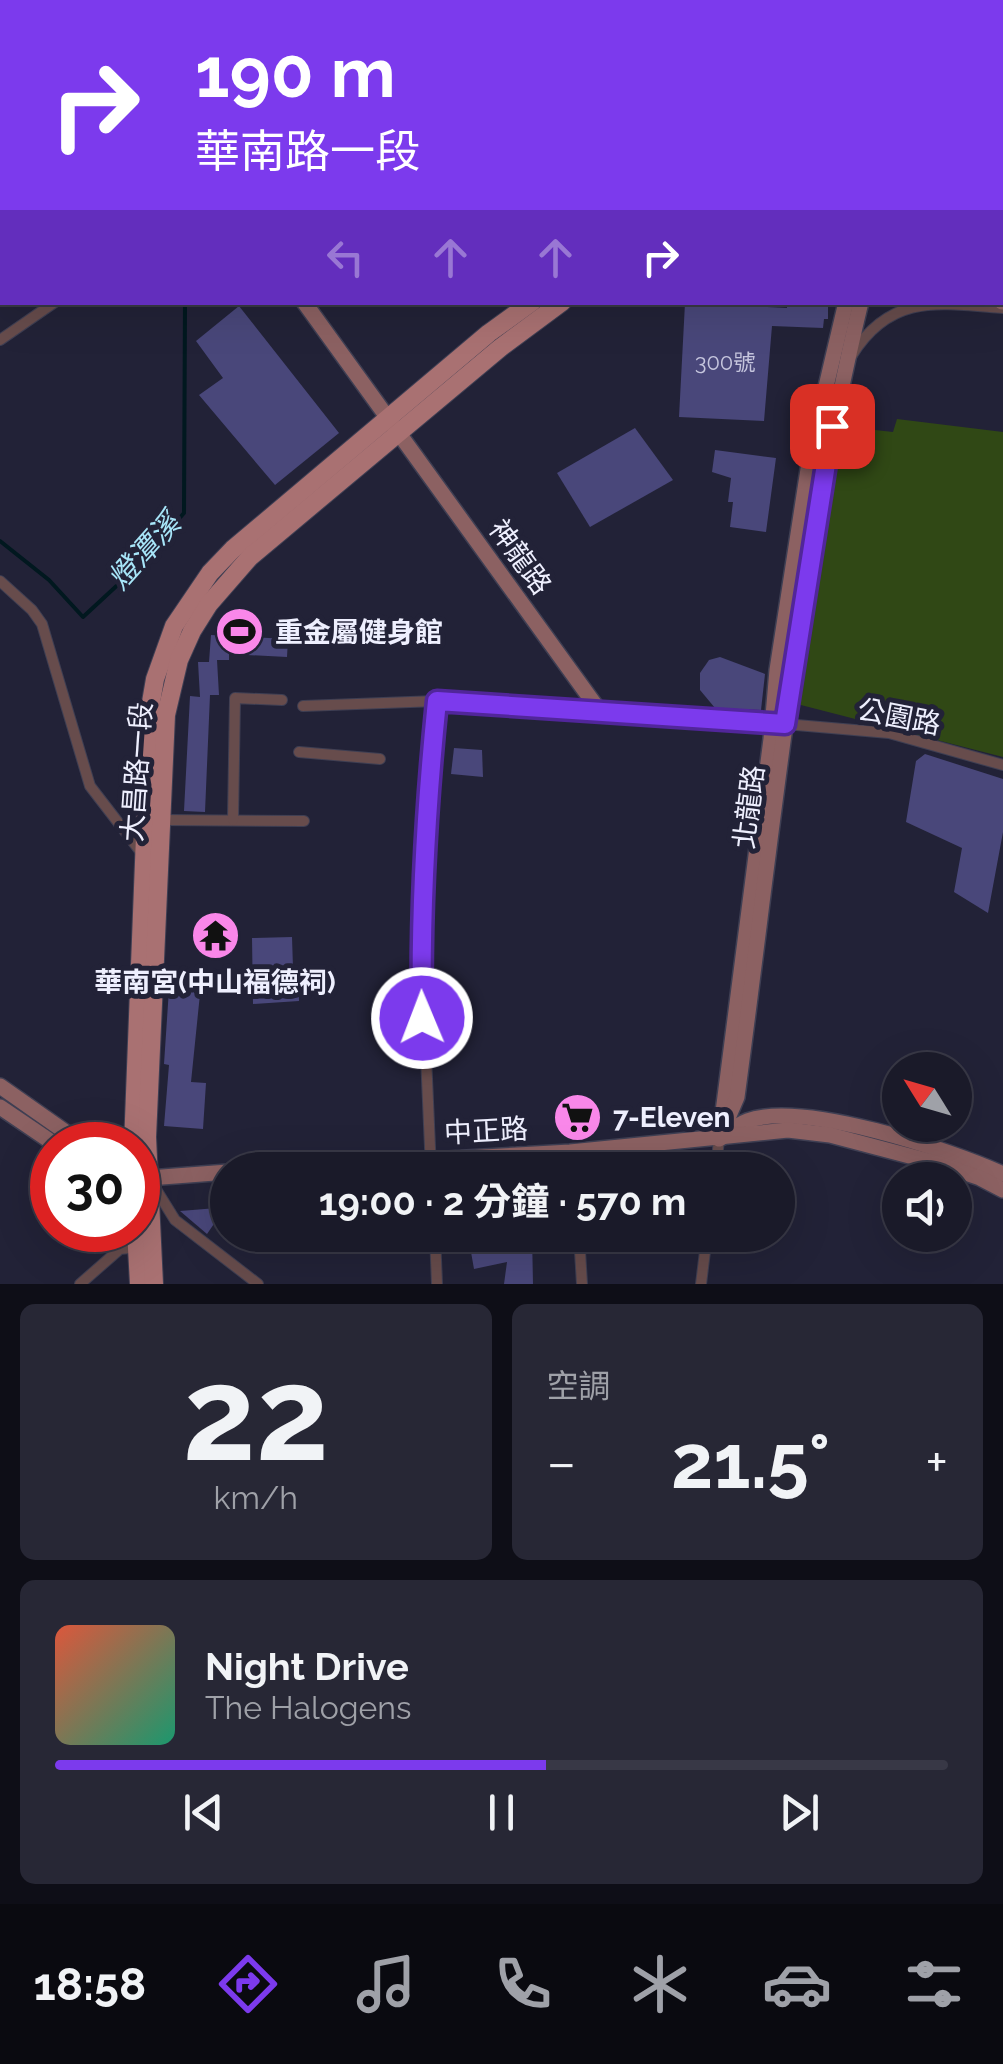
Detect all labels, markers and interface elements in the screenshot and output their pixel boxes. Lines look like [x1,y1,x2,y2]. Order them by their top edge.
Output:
text: 190 m [195,31,396,113]
icon: right [30,40,160,170]
text: 華南路一段 [195,125,420,178]
icon: left [318,230,373,285]
icon: ahead [423,230,478,285]
icon: ahead [528,230,583,285]
icon: right [633,230,688,285]
house number: 300號 [695,349,755,375]
pin [790,384,875,469]
icon: arrive [805,399,860,454]
water label: 燈潭溪 [101,503,190,596]
street label: 神龍路 [482,513,558,601]
sports icon: 重金屬健身館 [214,606,266,658]
place label: 重金屬健身館 [275,616,443,649]
street label: 公園路 [855,693,943,741]
street label: 大昌路一段 [116,701,158,843]
street label: 北龍路 [728,763,770,851]
temple icon: 華南宮(中山福德祠) [189,909,241,961]
place label: 華南宮(中山福德祠) [94,966,336,999]
position arrow [370,966,474,1070]
north arrow [882,1052,972,1142]
map controls [882,1052,972,1252]
supermarket icon: 7-Eleven [552,1091,604,1143]
place label: 7-Eleven [613,1101,730,1134]
street label: 中正路 [443,1112,529,1150]
speed limit sign: 30 [30,1122,160,1252]
button: sound [882,1162,972,1252]
text: 19:00 · 2 分鐘 · 570 m [319,1179,686,1224]
text: 22 [182,1338,329,1490]
text: 空調 [547,1367,611,1404]
text: 21.5° [671,1417,830,1506]
text: − [547,1430,576,1495]
text: + [925,1430,948,1495]
text: km/h [214,1479,298,1516]
text: Night Drive [205,1644,409,1689]
text: The Halogens [205,1689,411,1726]
icon: previous [176,1785,231,1840]
icon: pause [474,1785,529,1840]
icon: next [772,1785,827,1840]
icon: directions [213,1949,283,2019]
icon: music [351,1949,421,2019]
icon: phone [488,1949,558,2019]
icon: climate [625,1949,695,2019]
icon: car [762,1949,832,2019]
icon: filters [899,1949,969,2019]
text: 18:58 [34,1958,146,2011]

